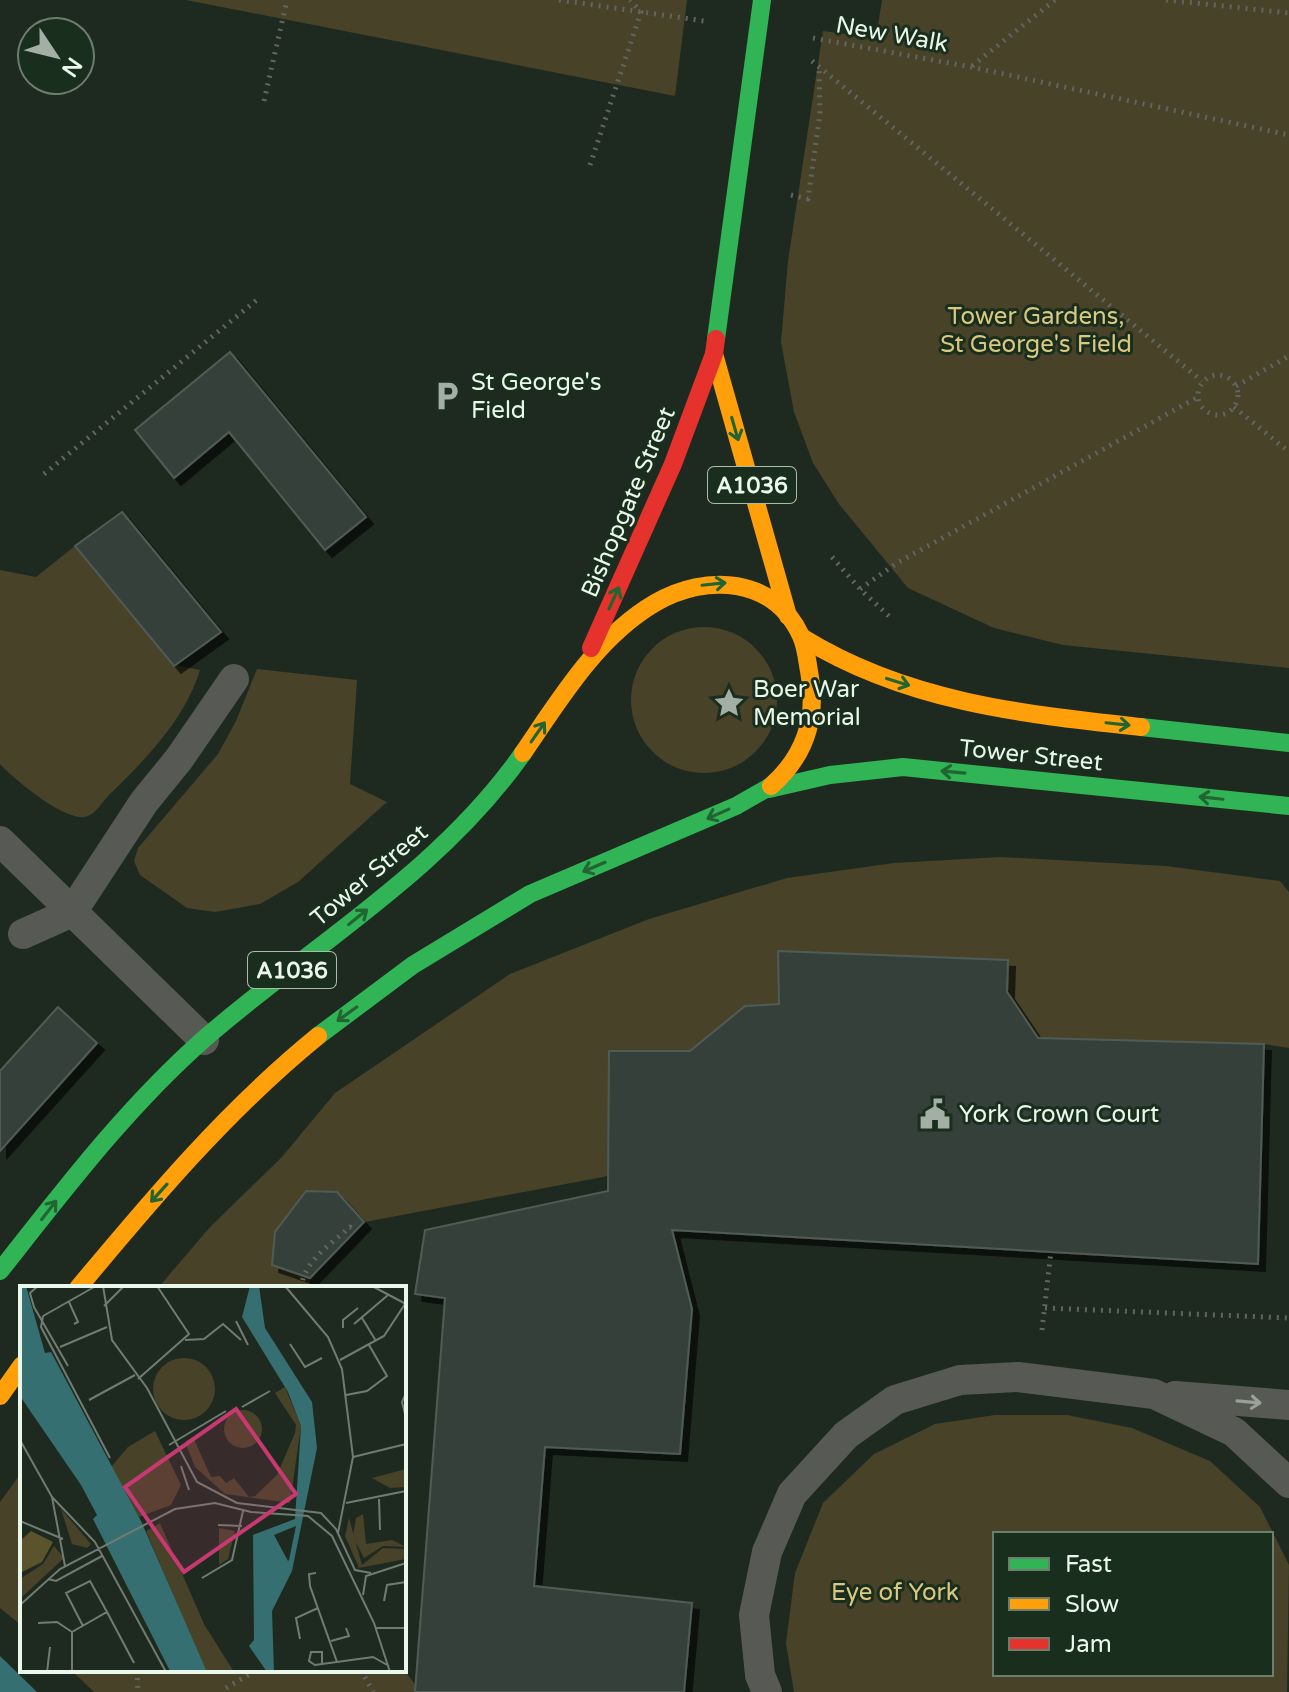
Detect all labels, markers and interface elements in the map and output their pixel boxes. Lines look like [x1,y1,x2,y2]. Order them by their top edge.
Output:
street label: New Walk [834,10,950,59]
north arrow [16,16,96,96]
text: N [56,52,87,82]
park label: Tower Gardens, St George's Field [940,302,1132,359]
place label: St George's Field [471,368,601,425]
parking icon: St George's Field [430,379,464,413]
street label: Bishopgate Street [575,403,682,602]
one-way arrow [728,415,743,441]
road number: A1036 [708,467,796,503]
one-way arrow [700,576,727,591]
one-way arrow [607,586,622,610]
place label: Boer War Memorial [753,675,861,732]
one-way arrow [885,676,910,690]
place icon: Boer War Memorial [712,686,746,720]
one-way arrow [1104,717,1131,732]
one-way arrow [530,721,546,743]
street label: Tower Street [958,734,1104,777]
one-way arrow [940,764,967,779]
one-way arrow [1199,791,1225,806]
one-way arrow [706,808,731,823]
street label: Tower Street [305,818,434,933]
one-way arrow [582,861,607,875]
one-way arrow [347,908,368,925]
road number: A1036 [248,952,336,988]
one-way arrow [337,1006,359,1022]
public building icon: York Crown Court [918,1097,952,1131]
place label: York Crown Court [959,1100,1159,1129]
one-way arrow [151,1182,169,1202]
one-way arrow [40,1200,57,1221]
inset map [20,1286,406,1672]
one-way arrow [1235,1395,1262,1410]
legend [993,1532,1273,1676]
text: Fast [1065,1550,1112,1579]
park label: Eye of York [831,1578,959,1607]
text: Slow [1065,1590,1119,1619]
text: Jam [1065,1630,1112,1659]

